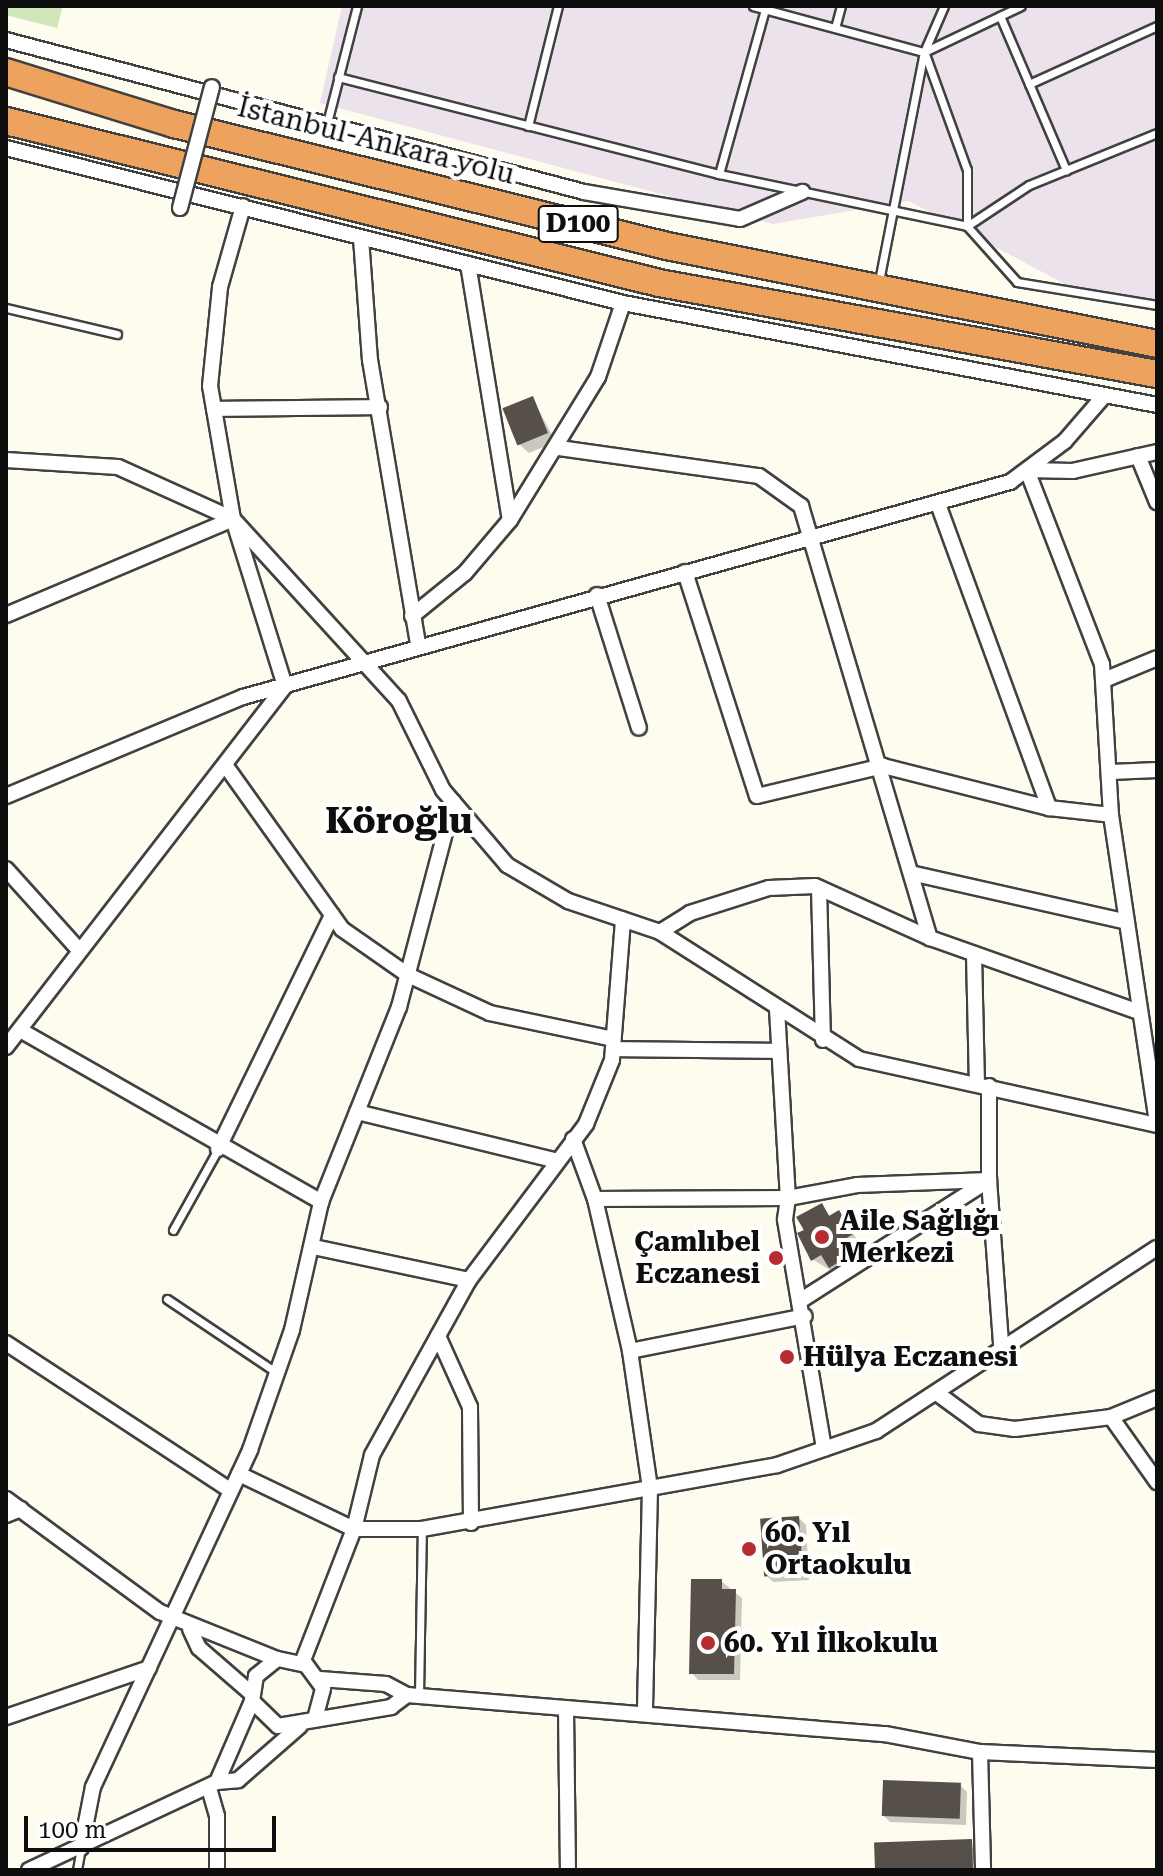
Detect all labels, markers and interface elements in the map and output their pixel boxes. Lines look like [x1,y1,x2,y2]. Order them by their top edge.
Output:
street label: İstanbul-Ankara yolu [234,90,518,192]
road number: D100 [536,202,620,246]
district label: Köroğlu [325,800,473,844]
place label: Aile Sağlığı Merkezi [840,1204,999,1270]
place label: Çamlıbel Eczanesi [634,1225,760,1291]
marker: Aile Sağlığı Merkezi [811,1226,833,1248]
marker: Çamlıbel Eczanesi [767,1249,785,1267]
place label: Hülya Eczanesi [803,1340,1018,1374]
marker: Hülya Eczanesi [778,1348,796,1366]
place label: 60. Yıl Ortaokulu [765,1516,911,1582]
marker: 60. Yıl Ortaokulu [740,1540,758,1558]
place label: 60. Yıl İlkokulu [724,1626,938,1660]
marker: 60. Yıl İlkokulu [699,1634,717,1652]
scale bar [28,1800,280,1850]
text: 100 m [38,1816,106,1844]

